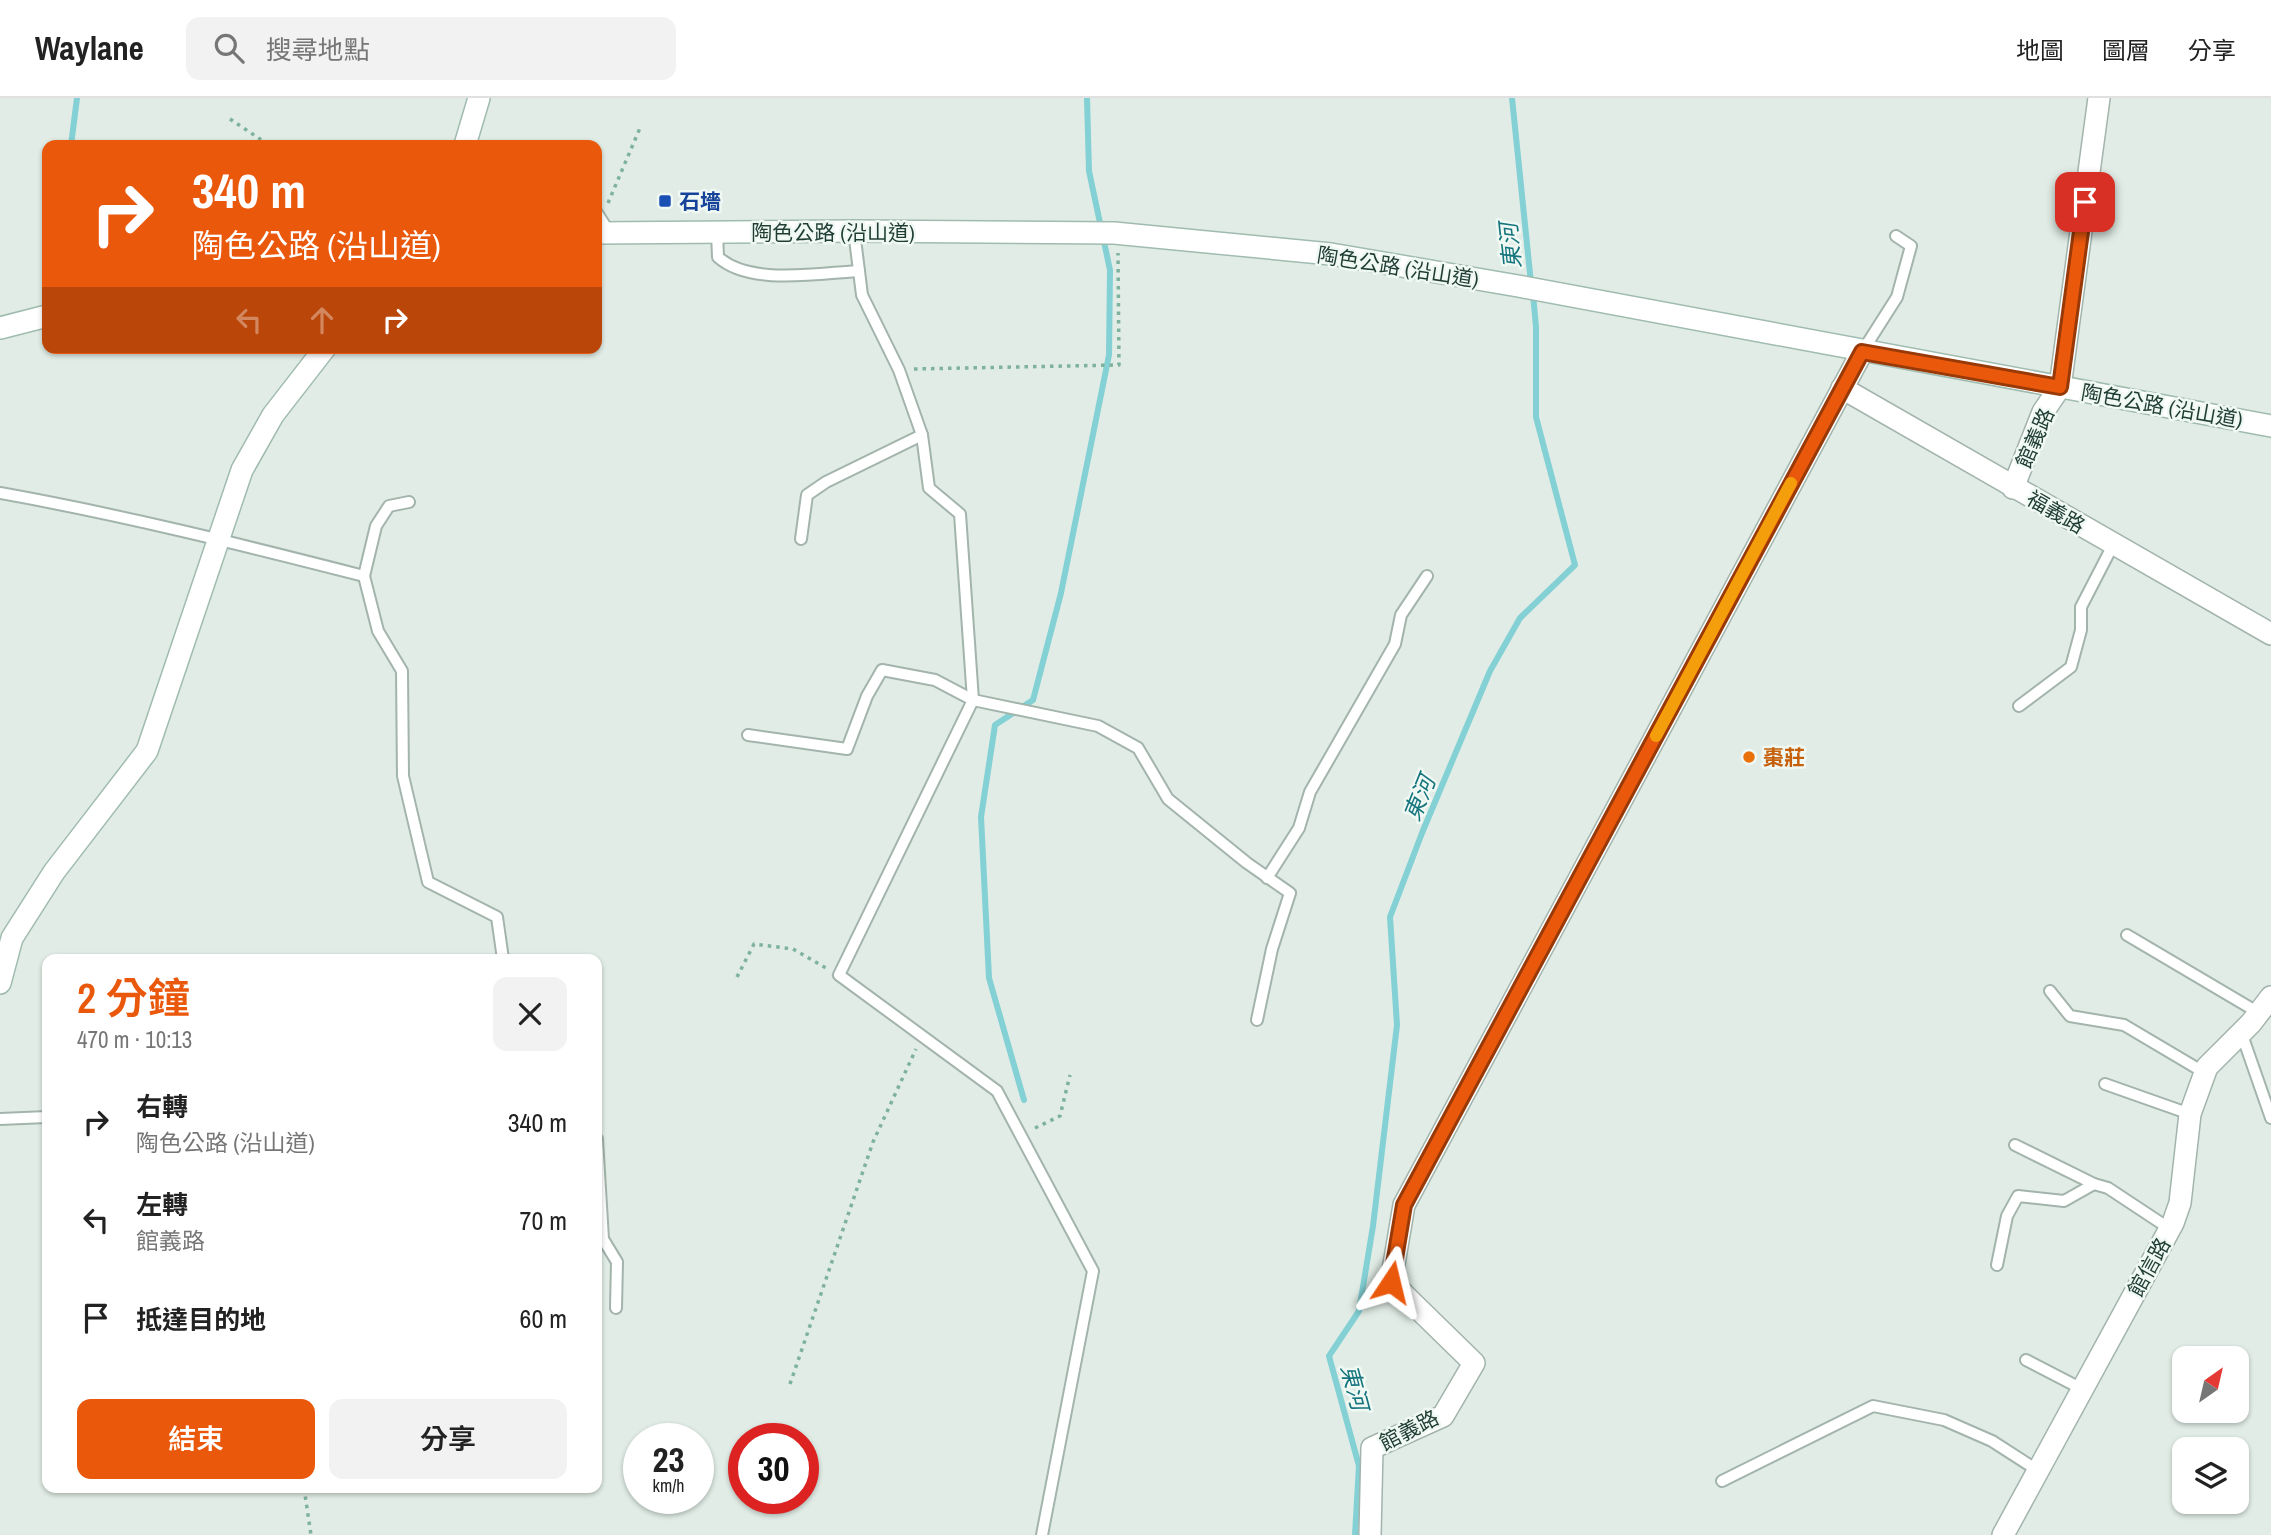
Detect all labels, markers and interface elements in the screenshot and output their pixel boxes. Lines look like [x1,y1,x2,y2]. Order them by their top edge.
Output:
search box [186,17,676,80]
text: Waylane [35,26,144,70]
icon: search [210,29,248,67]
text: 搜尋地點 [266,32,370,67]
text: 地圖 [2016,34,2064,66]
text: 圖層 [2102,34,2150,66]
text: 分享 [2188,34,2236,66]
text: 340 m [192,157,306,223]
icon: right [77,168,168,259]
pin [2055,172,2115,232]
icon: arrive [2066,183,2104,221]
place label: 石墻 [679,187,721,216]
marker: 石墻 [657,193,673,209]
street label: 陶色公路 (沿山道) [751,218,915,247]
water label: 東河 [1492,218,1528,270]
text: 陶色公路 (沿山道) [192,224,441,267]
street label: 陶色公路 (沿山道) [1315,240,1481,294]
icon: left [230,301,268,339]
icon: ahead [303,301,341,339]
icon: right [376,301,414,339]
street label: 陶色公路 (沿山道) [2079,378,2245,434]
street label: 館義路 [2009,403,2061,473]
street label: 福義路 [2021,484,2091,540]
place label: 棗莊 [1763,743,1805,772]
marker: 棗莊 [1741,749,1757,765]
water label: 東河 [1396,767,1443,825]
text: 2 分鐘 [77,970,190,1026]
button: close [493,977,567,1051]
text: 470 m · 10:13 [77,1024,192,1055]
text: 右轉 [136,1089,188,1124]
icon: right [77,1103,115,1141]
text: 340 m [508,1105,567,1140]
text: 陶色公路 (沿山道) [136,1127,315,1158]
text: 左轉 [136,1187,188,1222]
icon: left [77,1201,115,1239]
text: 70 m [520,1203,567,1238]
text: 館義路 [136,1225,205,1256]
street label: 館信路 [2121,1232,2177,1302]
position arrow [1354,1245,1428,1319]
icon: arrive [77,1299,115,1337]
text: 60 m [520,1301,567,1336]
text: 抵達目的地 [136,1302,266,1337]
north arrow [2172,1346,2249,1423]
map controls [2172,1346,2249,1514]
water label: 東河 [1334,1361,1377,1417]
button: 結束 [77,1399,315,1479]
button: 分享 [329,1399,567,1479]
street label: 館義路 [1374,1403,1444,1457]
speed limit sign: 30 [728,1423,819,1514]
text: 23 [653,1436,684,1483]
button: layers [2172,1437,2249,1514]
text: km/h [653,1473,685,1498]

